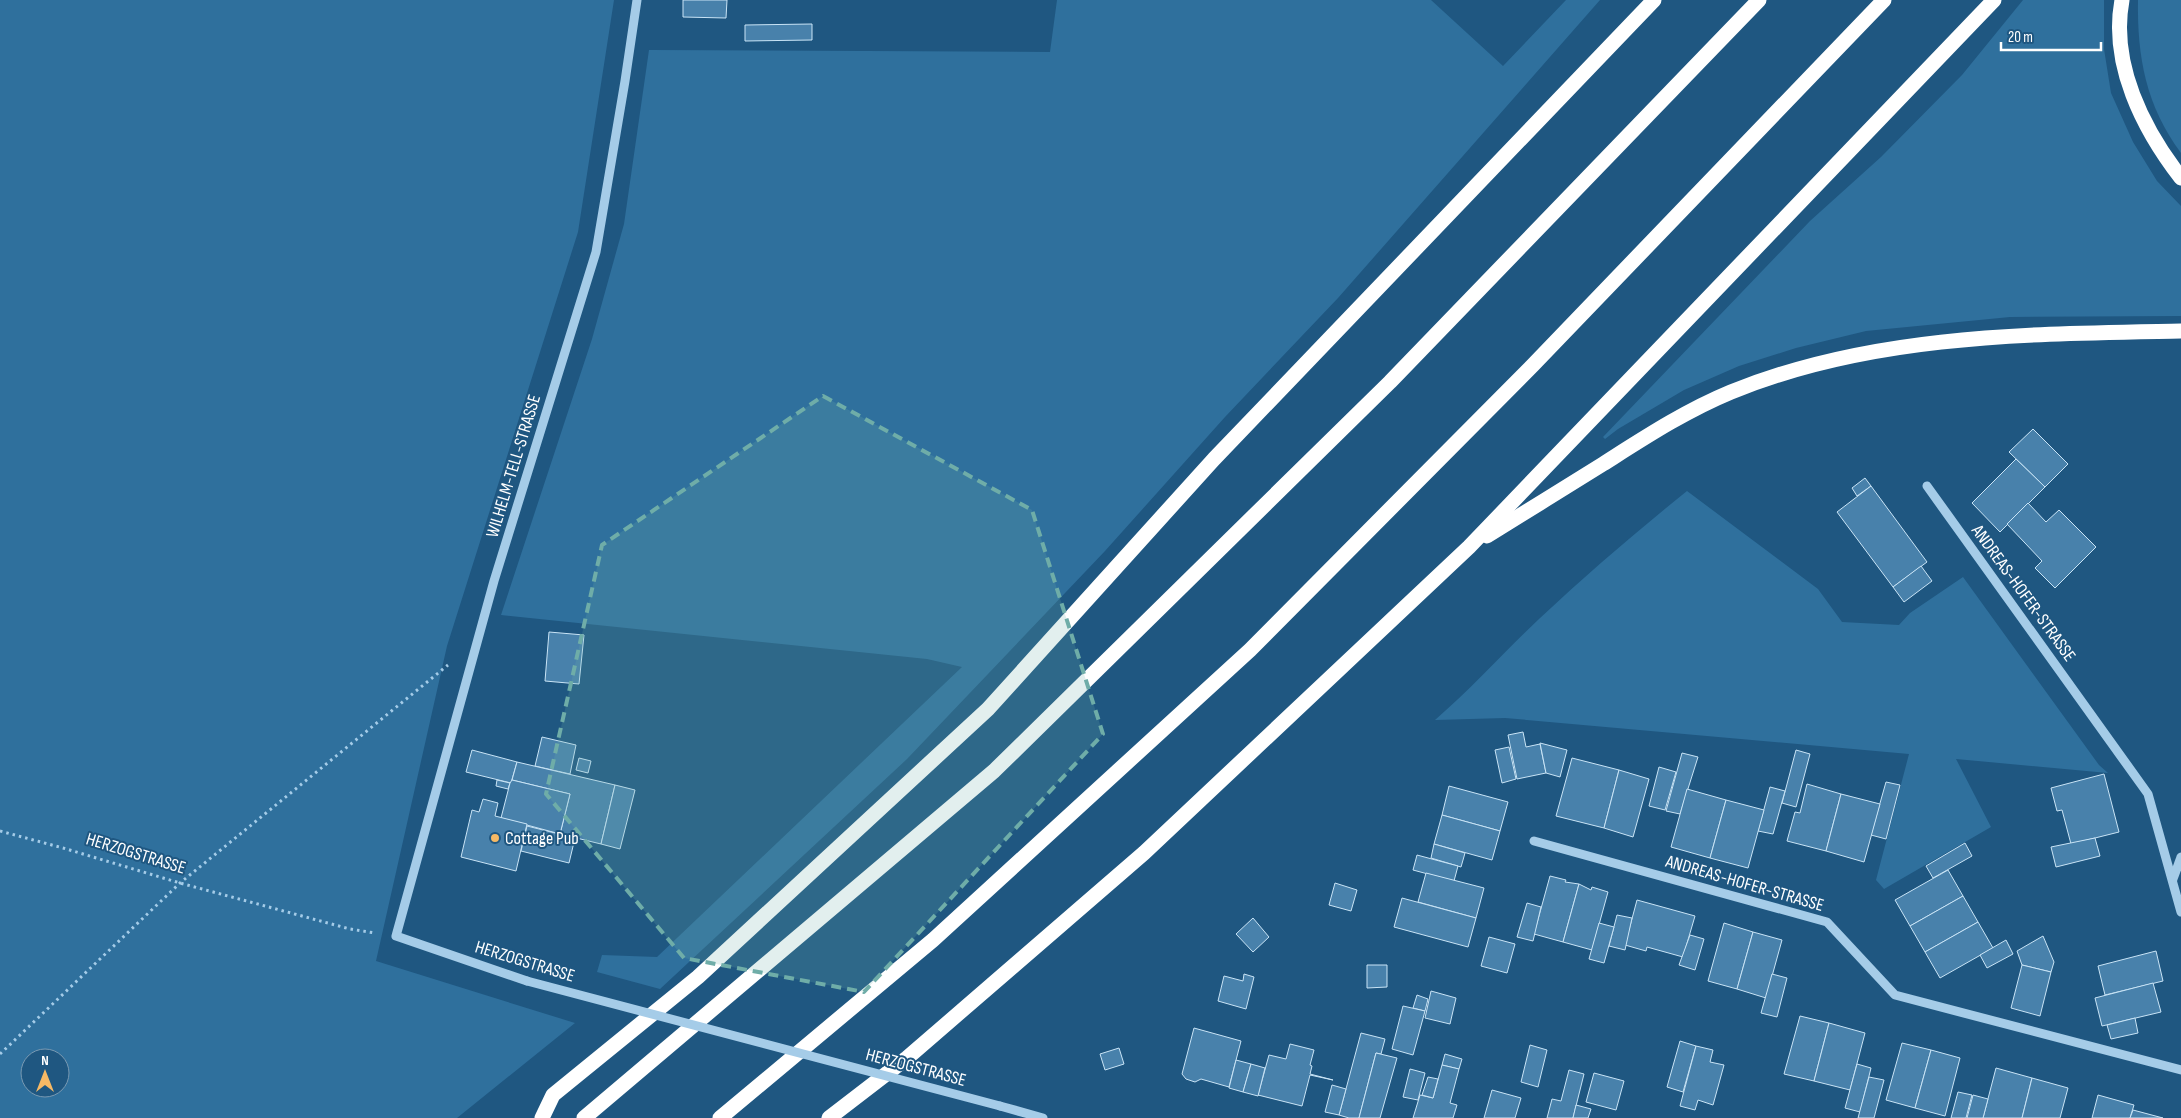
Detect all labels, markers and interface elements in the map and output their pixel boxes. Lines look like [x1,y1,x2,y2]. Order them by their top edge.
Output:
scale bar [2001,20,2101,52]
text: 20 m [2008,28,2033,47]
street label: WILHELM-TELL-STRASSE [482,392,545,540]
street label: ANDREAS-HOFER-STRASSE [1966,520,2080,666]
street label: HERZOGSTRASSE [83,828,188,879]
place label: Cottage Pub [505,828,579,849]
marker: Cottage Pub [489,832,501,844]
street label: ANDREAS-HOFER-STRASSE [1662,851,1826,916]
street label: HERZOGSTRASSE [472,936,577,987]
street label: HERZOGSTRASSE [863,1044,968,1091]
north arrow [20,1048,70,1098]
text: N [41,1052,49,1069]

